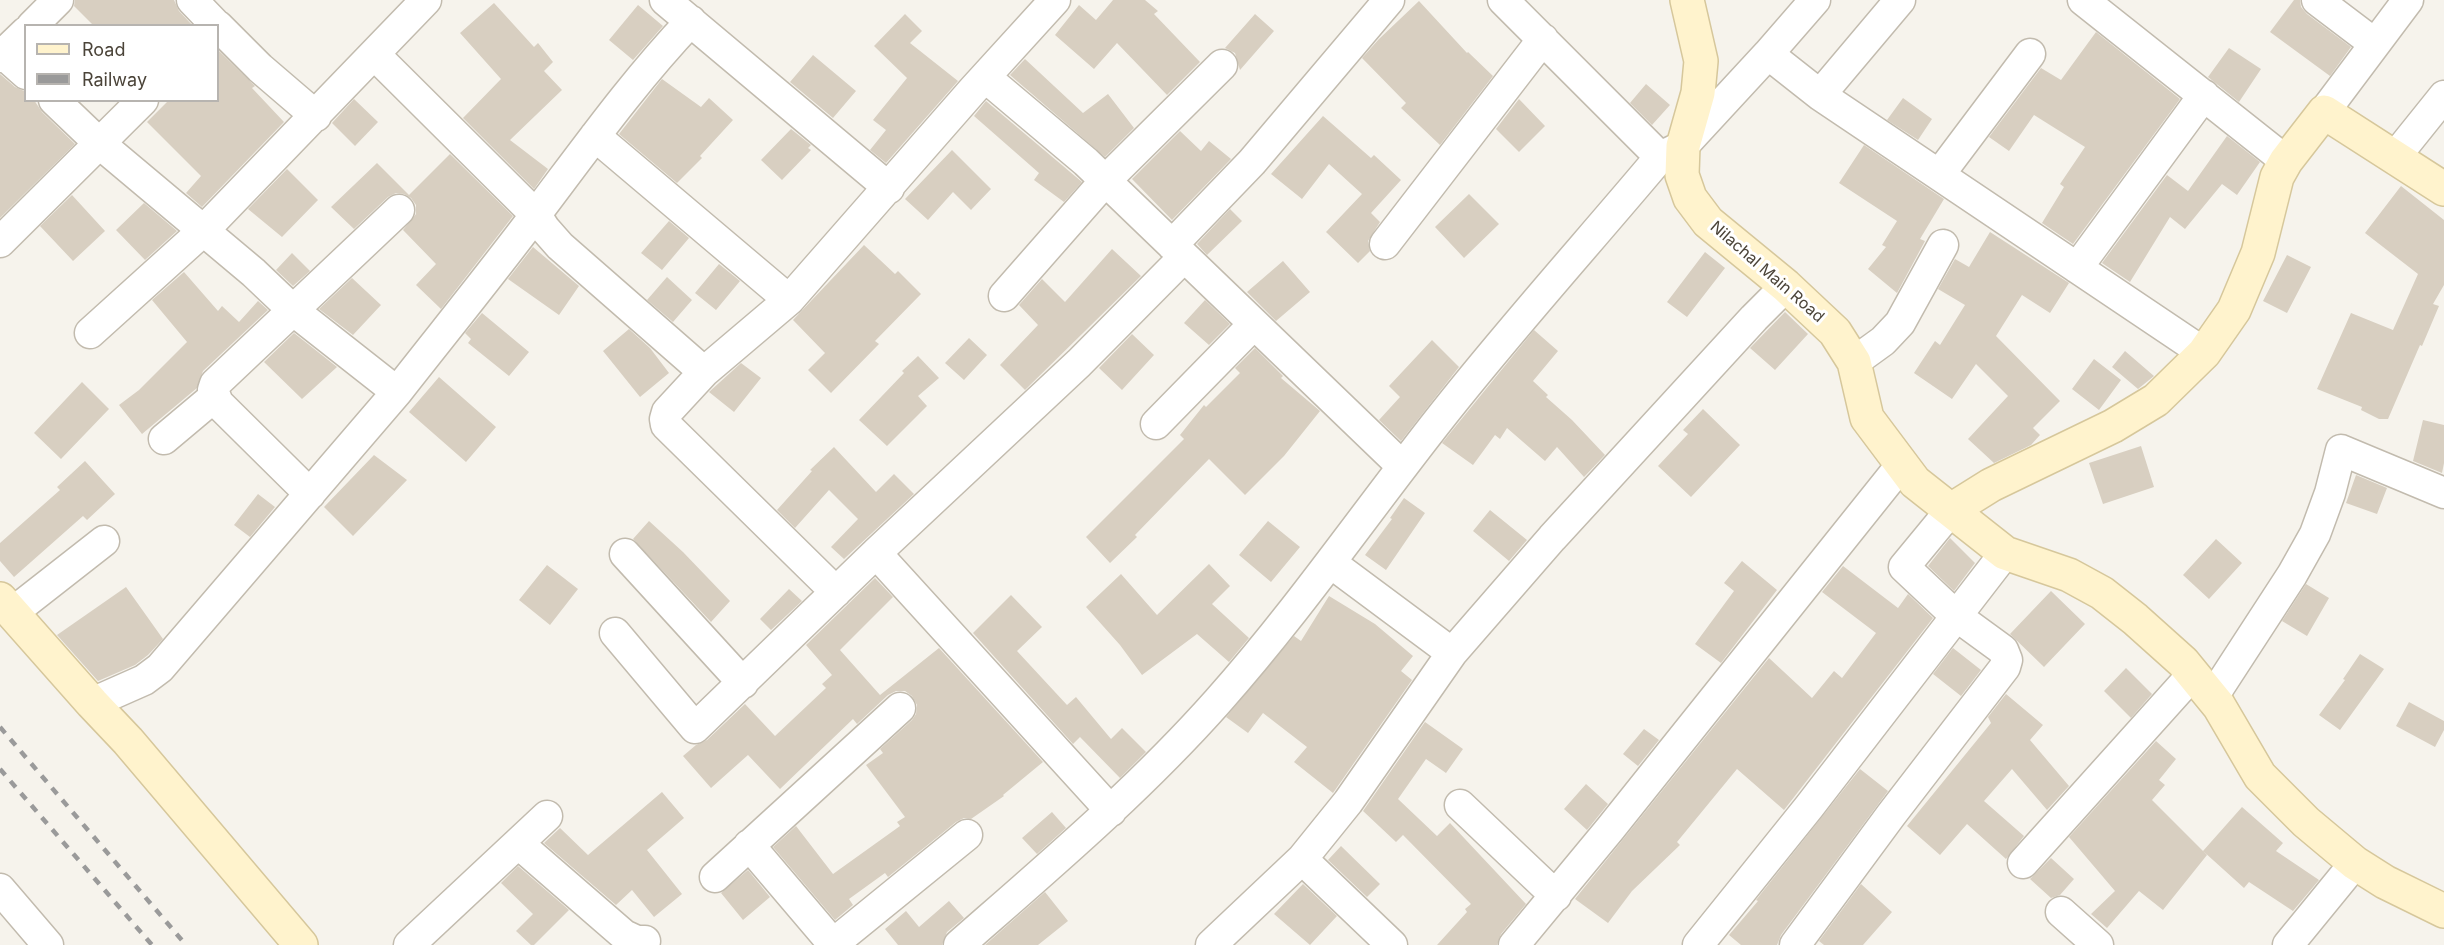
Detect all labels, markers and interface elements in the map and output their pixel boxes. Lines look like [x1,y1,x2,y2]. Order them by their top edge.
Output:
legend [24,24,219,102]
text: Road [82,39,125,60]
text: Railway [82,69,147,90]
street label: Nilachal Main Road [1706,217,1828,327]

